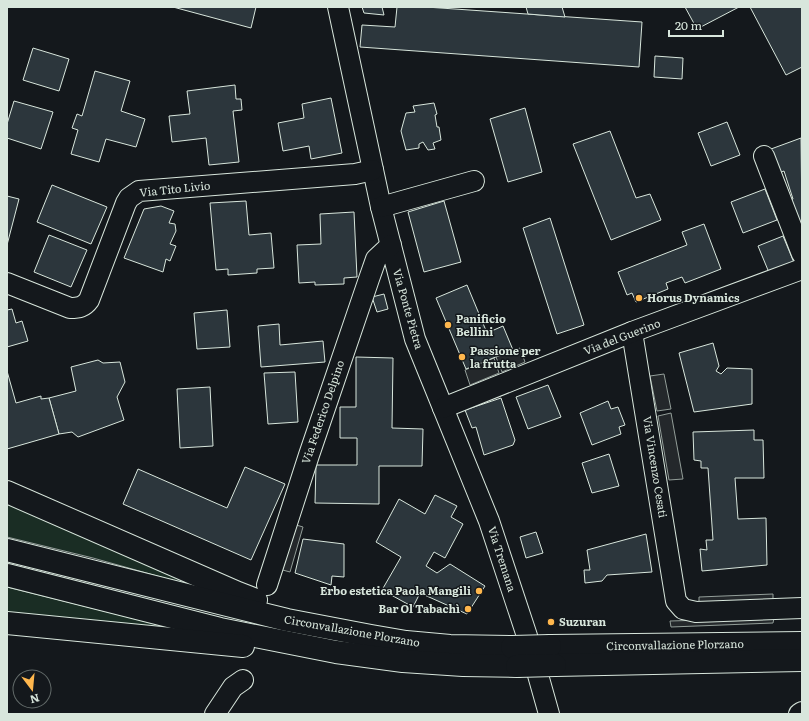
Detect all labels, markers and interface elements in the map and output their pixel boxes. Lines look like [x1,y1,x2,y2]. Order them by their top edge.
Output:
scale bar [669,12,723,38]
text: 20 m [675,16,702,34]
street label: Via Tito Livio [139,176,211,200]
street label: Via Ponte Pietra [390,267,428,351]
place label: Horus Dynamics [647,289,740,305]
marker: Horus Dynamics [634,293,644,303]
place label: Panificio Bellini [456,310,506,339]
street label: Via del Guerino [581,314,662,358]
marker: Panificio Bellini [443,320,453,330]
place label: Passione per la frutta [470,342,541,371]
marker: Passione per la frutta [457,352,467,362]
street label: Via Federico Delpino [297,358,347,466]
street label: Via Vincenzo Cesati [640,415,672,519]
street label: Via Tremana [485,524,521,594]
place label: Erbo estetica Paola Mangili [320,582,471,598]
marker: Erbo estetica Paola Mangili [474,586,484,596]
place label: Bar Ol Tabachì [379,600,460,616]
marker: Bar Ol Tabachì [463,604,473,614]
street label: Circonvallazione Plorzano [283,610,421,650]
place label: Suzuran [559,613,607,629]
marker: Suzuran [546,617,556,627]
street label: Circonvallazione Plorzano [606,635,744,653]
north arrow [12,669,52,709]
text: N [28,691,42,709]

